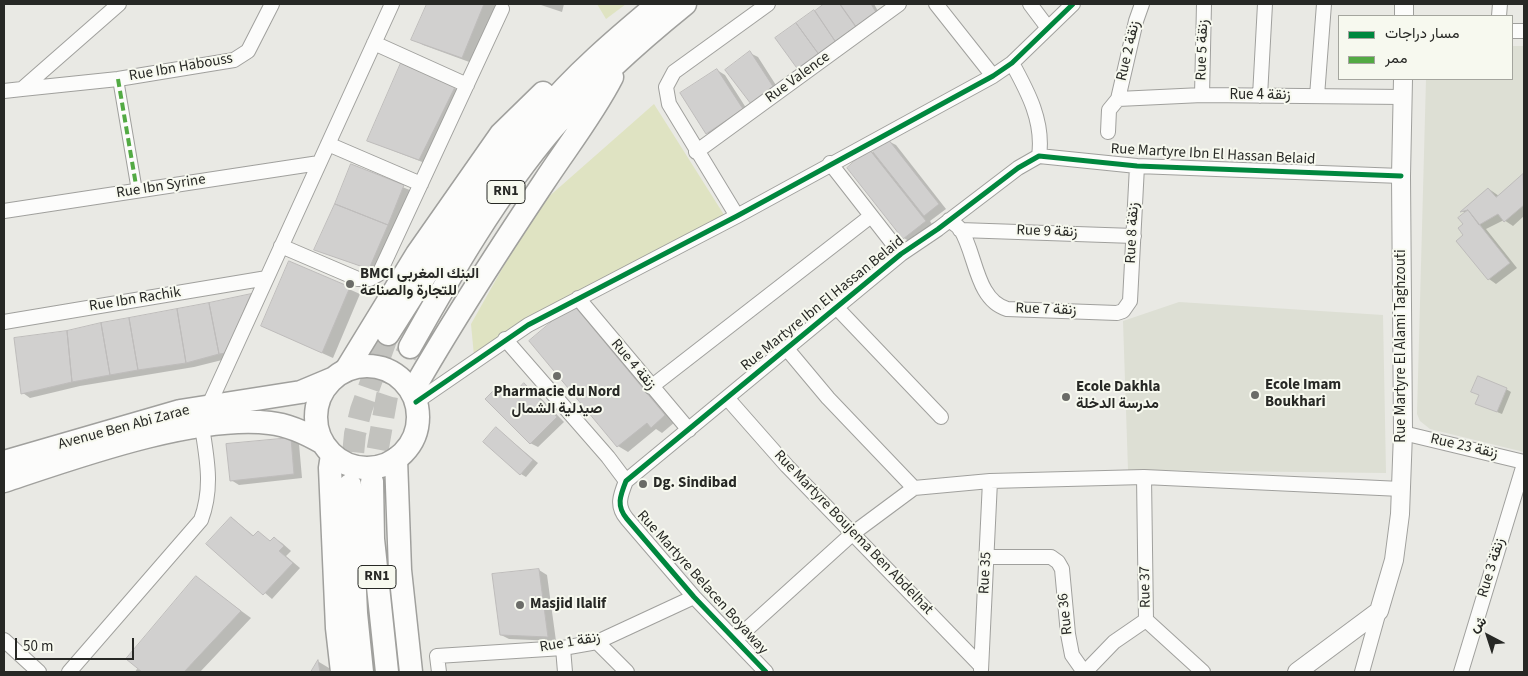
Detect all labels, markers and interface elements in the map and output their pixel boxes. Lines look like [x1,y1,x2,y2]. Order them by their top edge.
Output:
legend [1338,15,1513,80]
street label: Rue 2 زنقة [1113,19,1145,83]
street label: Rue 5 زنقة [1193,19,1213,81]
text: مسار دراجات [1385,23,1460,44]
text: ممر [1385,48,1407,69]
street label: Rue Valence [762,49,834,107]
street label: Rue Ibn Habouss [128,50,234,86]
street label: Rue 4 زنقة [1229,87,1291,105]
street label: Rue Martyre Ibn El Hassan Belaid [1110,141,1316,169]
street label: Rue Ibn Syrine [115,171,207,203]
road number: RN1 [487,180,525,203]
street label: Rue 8 زنقة [1122,202,1144,264]
street label: Rue 9 زنقة [1016,222,1078,242]
street label: Rue Martyre Ibn El Hassan Belaid [738,233,908,375]
street label: Rue Martyre El Alami Taghzouti [1393,249,1411,443]
place label: BMCI البنك المغربي للتجارة والصناعة [360,266,479,301]
marker: BMCI البنك المغربي للتجارة والصناعة [344,278,356,290]
street label: Rue Ibn Rachik [88,284,182,316]
street label: Rue 7 زنقة [1015,300,1077,320]
street label: Rue 4 زنقة [606,336,660,394]
marker: Pharmacie du Nord صيدلية الشمال [551,370,563,382]
place label: Ecole Imam Boukhari [1265,377,1341,412]
place label: Ecole Dakhla مدرسة الدخلة [1076,379,1160,414]
place label: Pharmacie du Nord صيدلية الشمال [494,384,620,419]
marker: Ecole Imam Boukhari [1249,389,1261,401]
marker: Ecole Dakhla مدرسة الدخلة [1060,391,1072,403]
street label: Avenue Ben Abi Zarae [56,402,192,454]
street label: Rue 23 زنقة [1429,431,1499,463]
street label: Rue Martyre Boujema Ben Abdelhat [770,447,936,619]
place label: Dg. Sindibad [653,475,737,493]
marker: Dg. Sindibad [637,478,649,490]
street label: Rue Martyre Belacen Boyaway [633,507,771,659]
street label: Rue 3 زنقة [1474,536,1510,600]
street label: Rue 35 [976,552,996,594]
road number: RN1 [358,566,396,588]
street label: Rue 37 [1137,566,1155,608]
street label: Rue 36 [1055,592,1077,636]
place label: Masjid Ilalif [530,596,606,614]
marker: Masjid Ilalif [514,599,526,611]
north arrow [1463,611,1513,661]
text: ش [1465,611,1491,638]
scale bar [18,628,136,660]
street label: Rue 1 زنقة [538,629,602,657]
text: 50 m [23,636,53,657]

